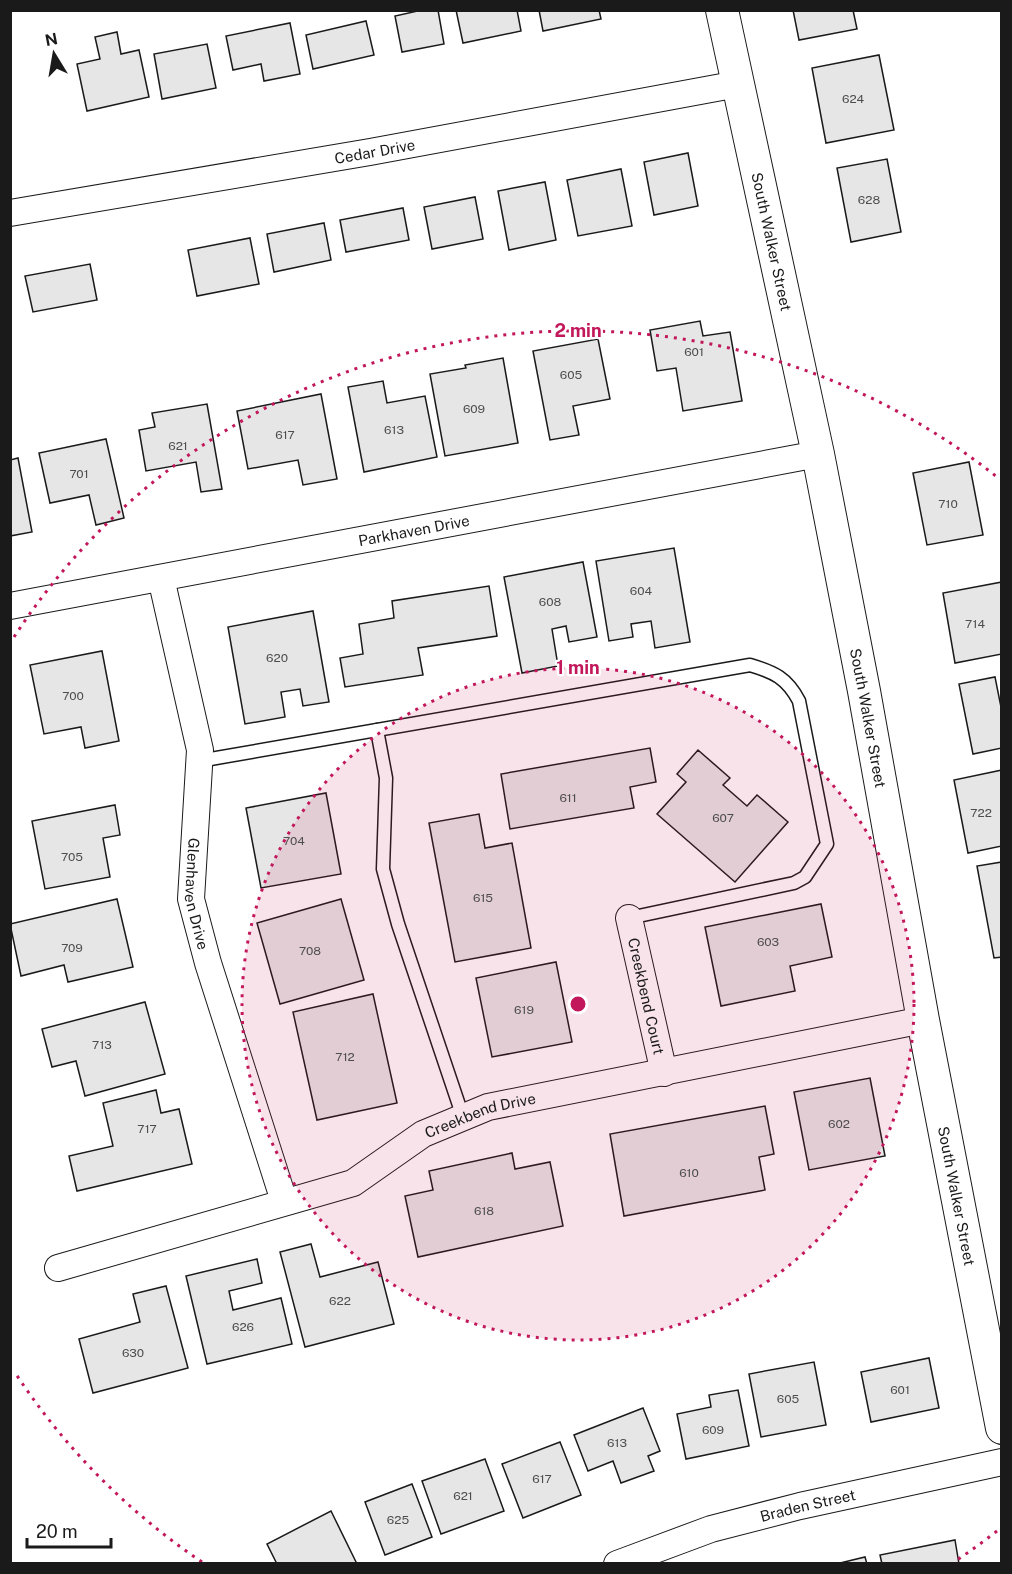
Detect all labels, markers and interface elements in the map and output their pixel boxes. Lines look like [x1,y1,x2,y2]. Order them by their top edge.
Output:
north arrow [24,24,84,84]
text: N [43,29,59,50]
house number: 624 [842,92,865,106]
street label: Cedar Drive [333,135,416,166]
street label: South Walker Street [749,171,795,313]
house number: 628 [858,193,880,207]
text: 2 min [554,320,602,341]
house number: 601 [684,345,704,359]
house number: 605 [560,368,583,382]
house number: 609 [463,402,485,416]
house number: 613 [384,423,404,437]
house number: 617 [275,428,295,442]
house number: 621 [168,439,188,453]
house number: 701 [69,467,89,481]
house number: 710 [938,497,958,511]
street label: Parkhaven Drive [357,511,471,549]
house number: 604 [630,584,653,598]
house number: 608 [539,595,561,609]
house number: 714 [965,617,985,631]
street label: South Walker Street [847,647,890,789]
house number: 620 [266,651,288,665]
text: 1 min [556,657,600,678]
house number: 700 [62,689,84,703]
house number: 611 [559,791,577,805]
house number: 722 [970,806,992,820]
house number: 607 [712,811,734,825]
house number: 704 [283,834,305,848]
street label: Glenhaven Drive [182,837,213,951]
house number: 705 [61,850,83,864]
house number: 615 [473,891,493,905]
house number: 603 [757,935,779,949]
street label: Creekbend Court [625,936,668,1056]
house number: 709 [61,941,83,955]
house number: 708 [299,944,321,958]
centre of rings [568,994,588,1014]
house number: 619 [514,1003,534,1017]
house number: 713 [92,1038,112,1052]
house number: 712 [335,1050,355,1064]
street label: Creekbend Drive [422,1089,537,1141]
house number: 602 [828,1117,850,1131]
house number: 717 [137,1122,157,1136]
street label: South Walker Street [935,1125,979,1267]
house number: 610 [679,1166,699,1180]
house number: 618 [474,1204,494,1218]
house number: 622 [329,1294,351,1308]
house number: 626 [232,1320,254,1334]
house number: 630 [122,1346,144,1360]
house number: 601 [890,1383,910,1397]
house number: 605 [777,1392,800,1406]
house number: 609 [702,1423,724,1437]
house number: 613 [607,1436,627,1450]
house number: 617 [532,1472,552,1486]
street label: Braden Street [758,1486,857,1524]
house number: 621 [453,1489,473,1503]
scale bar [27,1511,111,1549]
house number: 625 [387,1513,409,1527]
text: 20 m [36,1521,78,1542]

